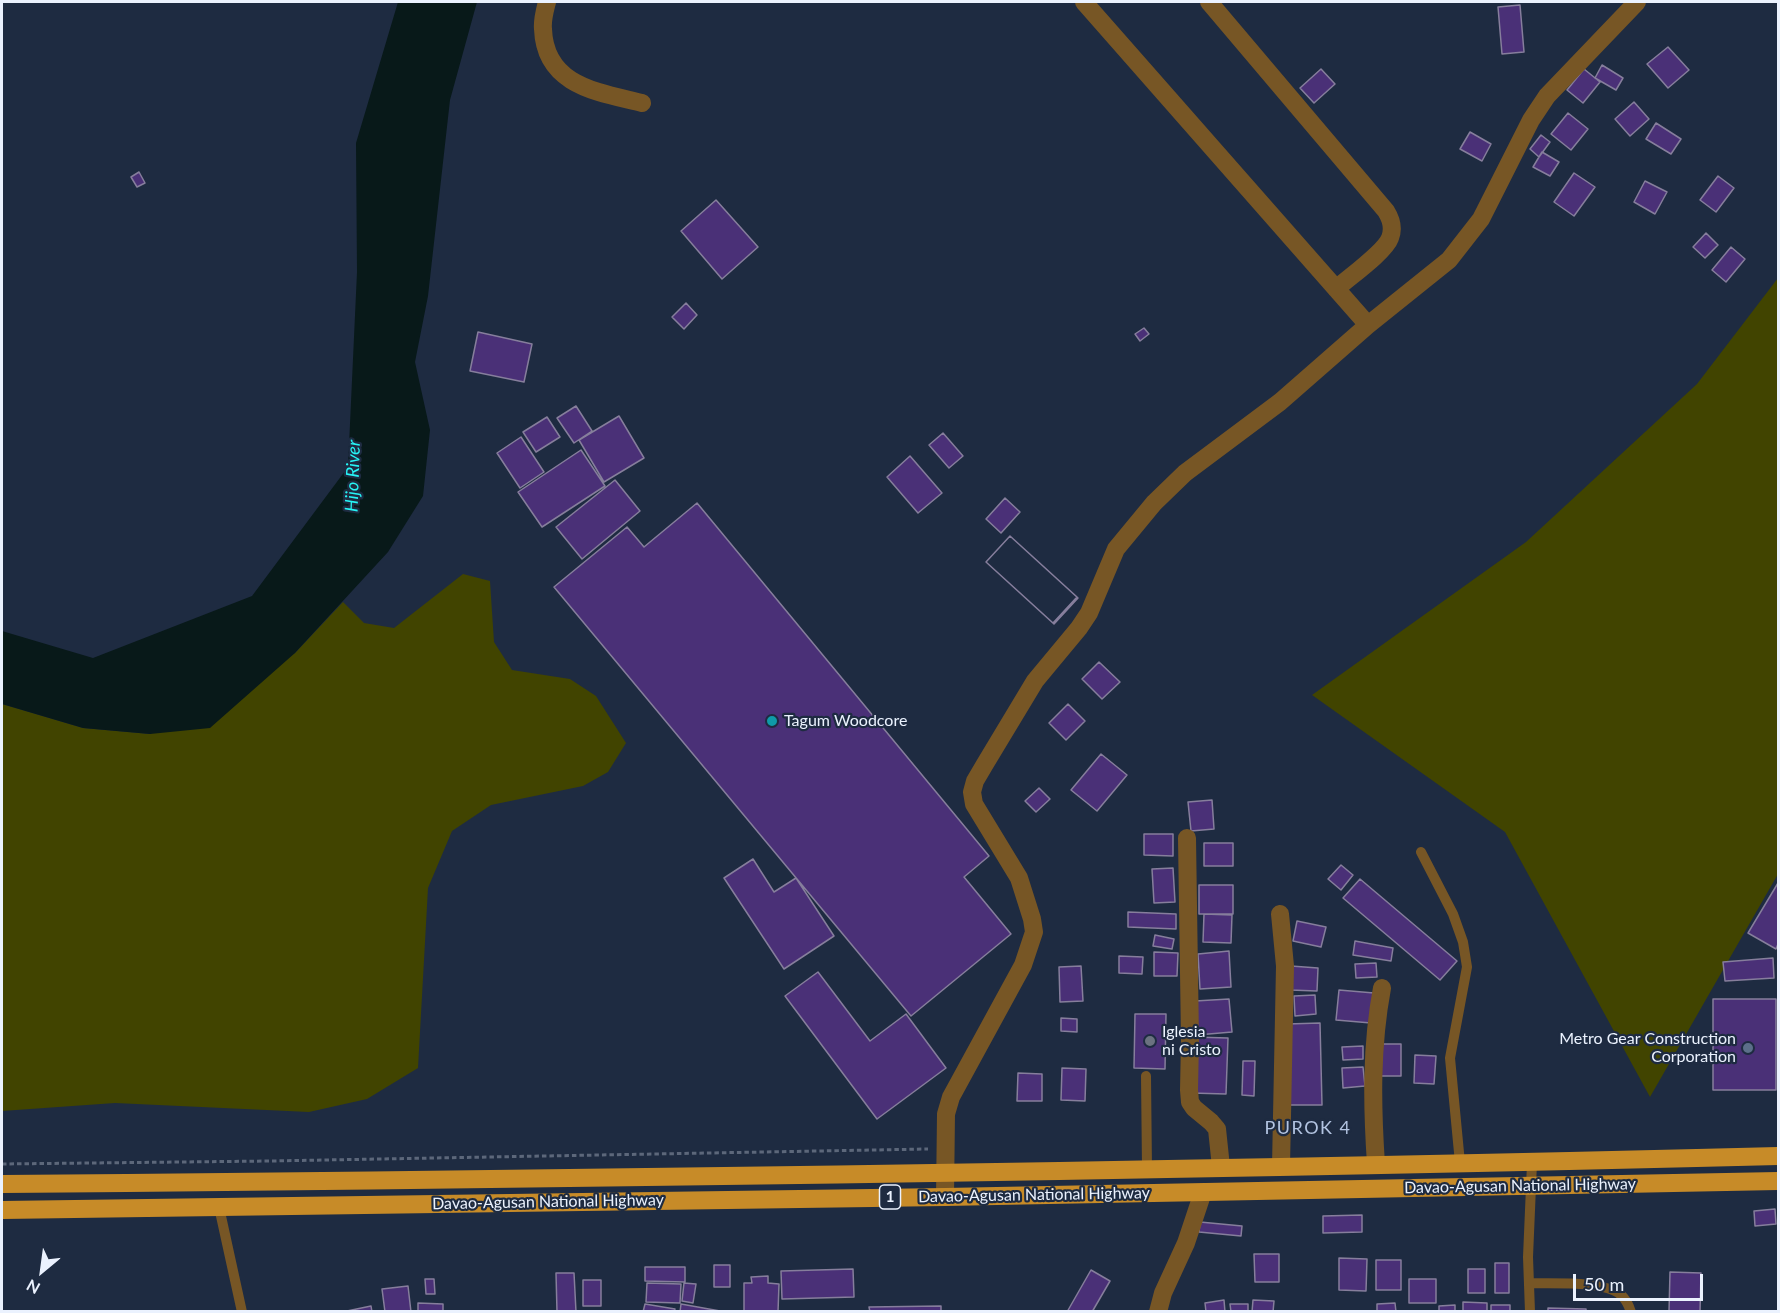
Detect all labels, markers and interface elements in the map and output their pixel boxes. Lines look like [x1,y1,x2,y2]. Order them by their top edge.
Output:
water label: Hijo River [341,440,365,512]
place label: Tagum Woodcore [784,711,907,731]
marker: Tagum Woodcore [765,714,779,728]
place label: Iglesia ni Cristo [1162,1022,1221,1060]
place label: Metro Gear Construction Corporation [1559,1029,1736,1067]
marker: Iglesia ni Cristo [1143,1034,1157,1048]
marker: Metro Gear Construction Corporation [1741,1041,1755,1055]
district label: PUROK 4 [1264,1117,1352,1139]
street label: Davao-Agusan National Highway [1404,1174,1636,1198]
street label: Davao-Agusan National Highway [918,1183,1150,1207]
road number: 1 [880,1185,900,1209]
street label: Davao-Agusan National Highway [432,1190,664,1214]
north arrow [12,1241,72,1301]
scale bar [1576,1262,1706,1300]
text: 50 m [1584,1273,1624,1295]
text: N [23,1276,43,1298]

